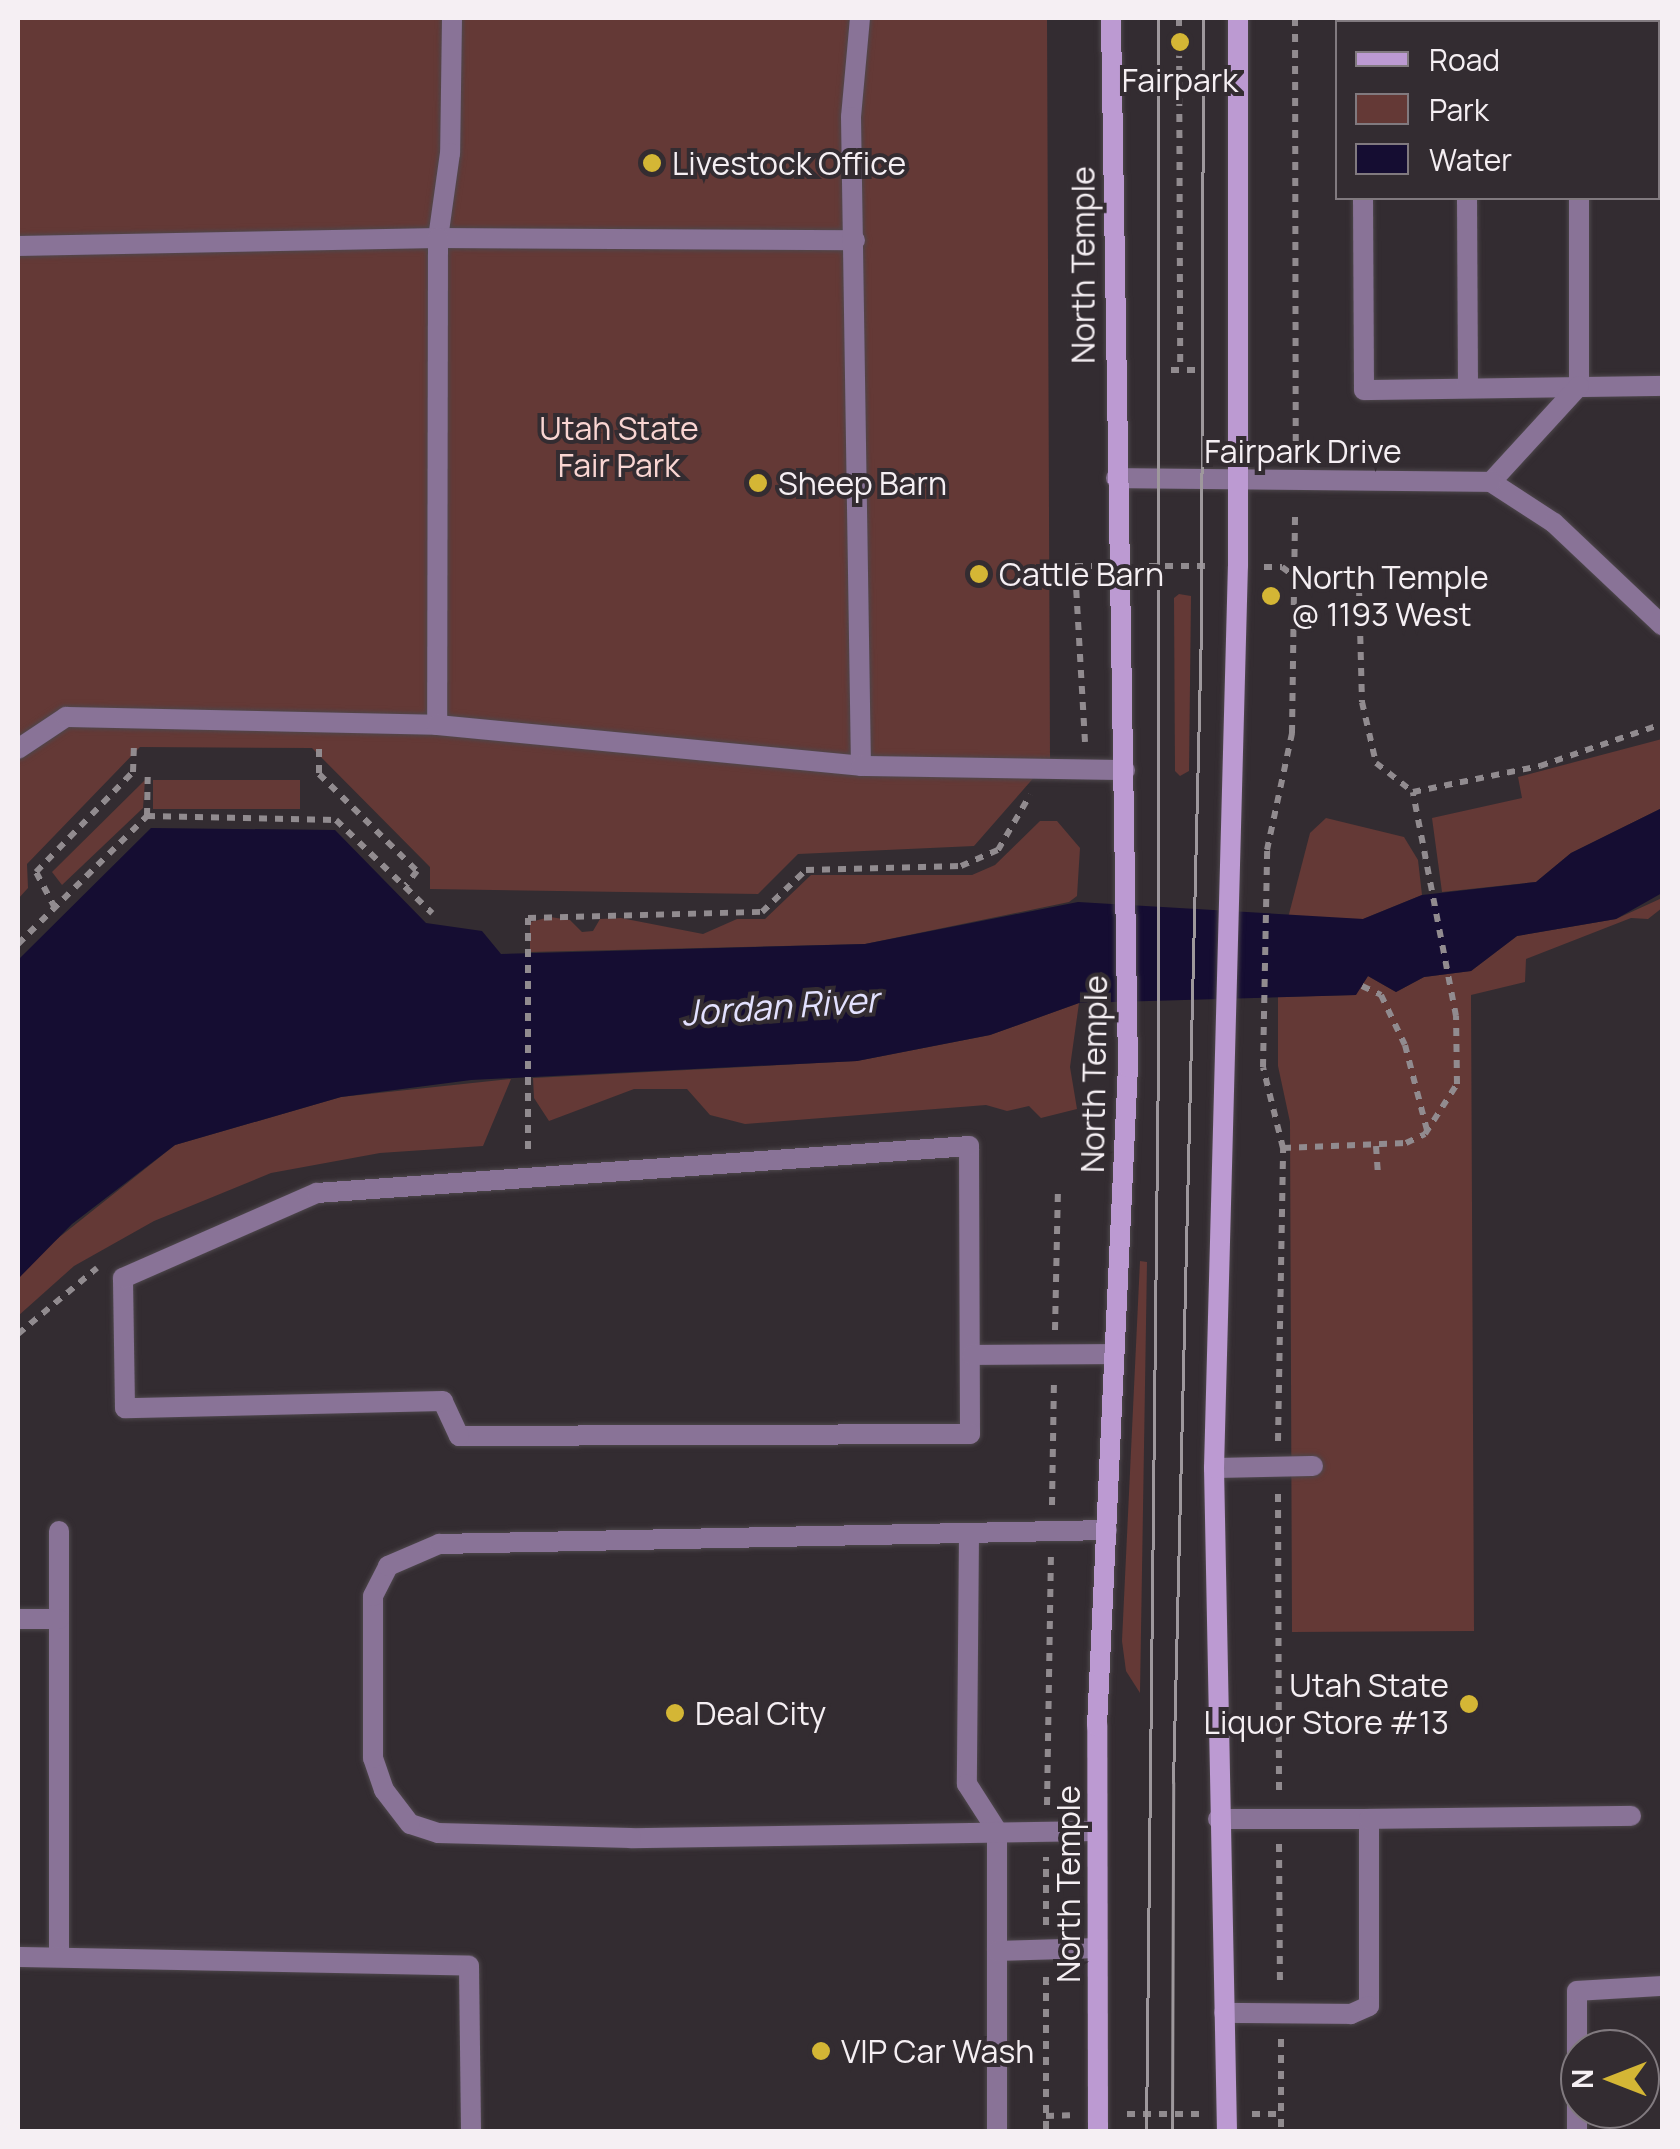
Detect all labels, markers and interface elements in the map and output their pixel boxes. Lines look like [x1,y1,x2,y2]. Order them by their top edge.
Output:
legend [1335,20,1660,200]
marker: Fairpark [1167,29,1193,55]
text: Road [1429,39,1500,80]
place label: Fairpark [1122,61,1238,99]
text: Park [1429,89,1489,130]
text: Water [1429,139,1512,180]
place label: Livestock Office [672,144,906,182]
marker: Livestock Office [641,152,663,174]
street label: North Temple [1064,166,1102,364]
park label: Utah State Fair Park [539,410,699,485]
street label: Fairpark Drive [1204,432,1402,470]
place label: Sheep Barn [778,464,947,502]
marker: Sheep Barn [747,472,769,494]
place label: Cattle Barn [999,555,1164,593]
place label: North Temple @ 1193 West [1291,559,1489,634]
marker: Cattle Barn [968,563,990,585]
marker: North Temple @ 1193 West [1260,585,1282,607]
street label: North Temple [1073,975,1115,1173]
water label: Jordan River [680,978,880,1034]
place label: Utah State Liquor Store #13 [1204,1667,1449,1742]
marker: Utah State Liquor Store #13 [1458,1693,1480,1715]
place label: Deal City [695,1694,826,1732]
marker: Deal City [664,1702,686,1724]
street label: North Temple [1049,1785,1087,1983]
north arrow [1560,2029,1660,2129]
place label: VIP Car Wash [841,2032,1034,2070]
marker: VIP Car Wash [810,2040,832,2062]
text: N [1563,2069,1601,2089]

